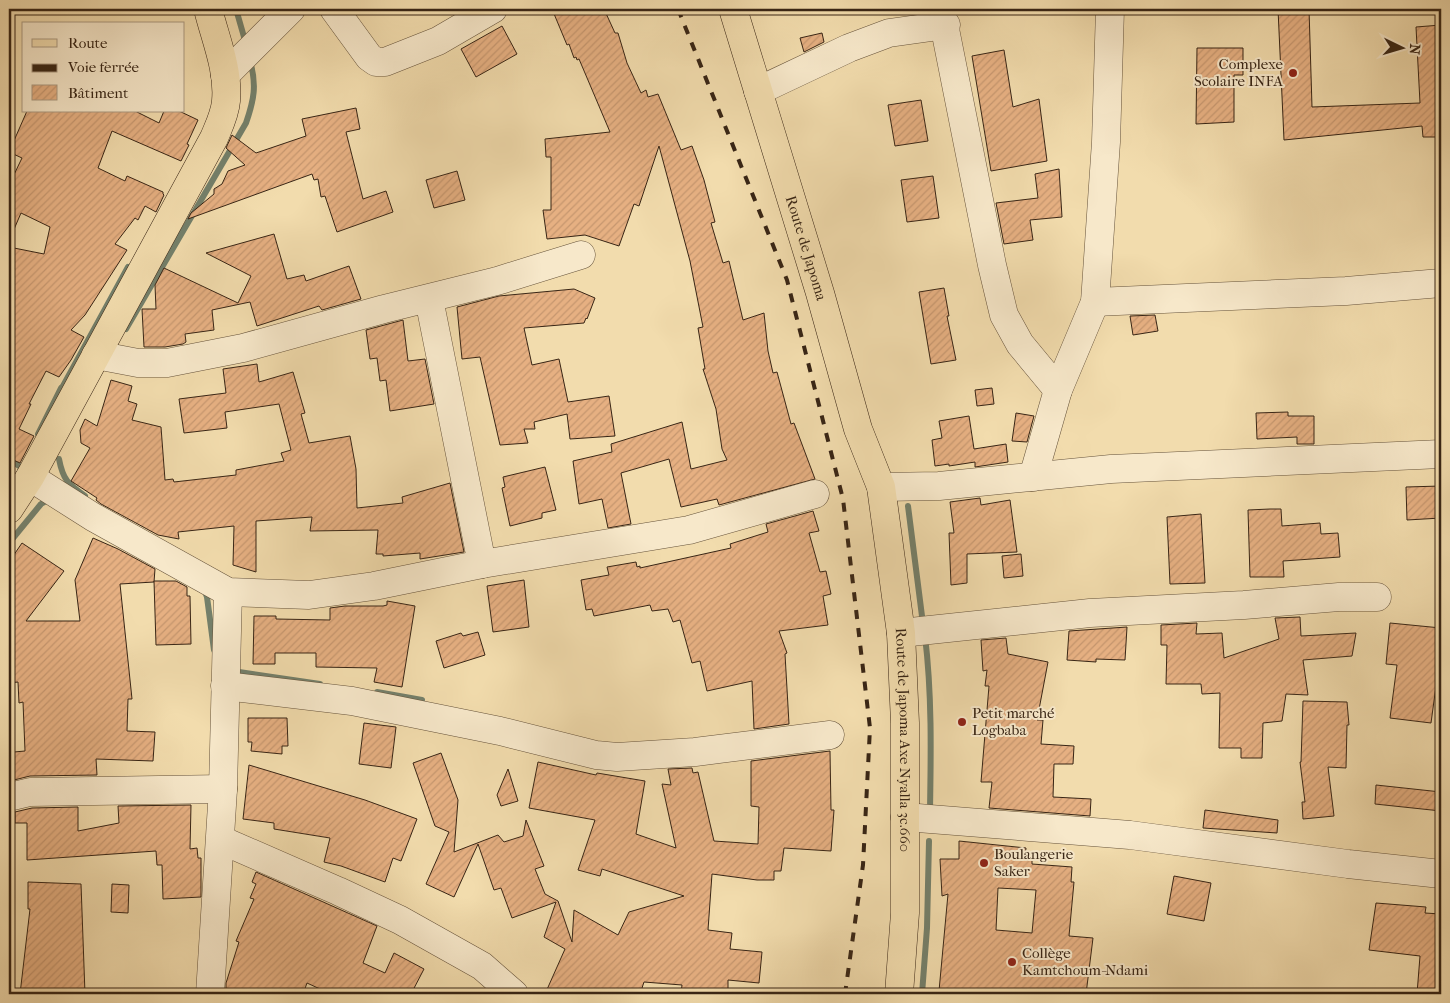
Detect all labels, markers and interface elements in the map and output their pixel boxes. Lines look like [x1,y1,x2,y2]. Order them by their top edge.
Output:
legend [22,22,185,112]
north arrow [1378,22,1428,72]
text: Route [68,34,108,52]
text: N [1405,43,1423,55]
place label: Complexe Scolaire INFA [1194,55,1284,90]
text: Voie ferrée [67,58,140,76]
marker: Complexe Scolaire INFA [1287,67,1299,79]
text: Bâtiment [68,84,129,102]
street label: Route de Japoma [782,193,831,304]
street label: Route de Japoma Axe Nyalla 3c.660 [892,627,914,852]
place label: Petit marché Logbaba [972,704,1055,739]
marker: Petit marché Logbaba [956,716,968,728]
place label: Boulangerie Saker [994,845,1074,880]
marker: Boulangerie Saker [978,857,990,869]
place label: Collège Kamtchoum-Ndami [1022,944,1149,979]
marker: Collège Kamtchoum-Ndami [1006,956,1018,968]

